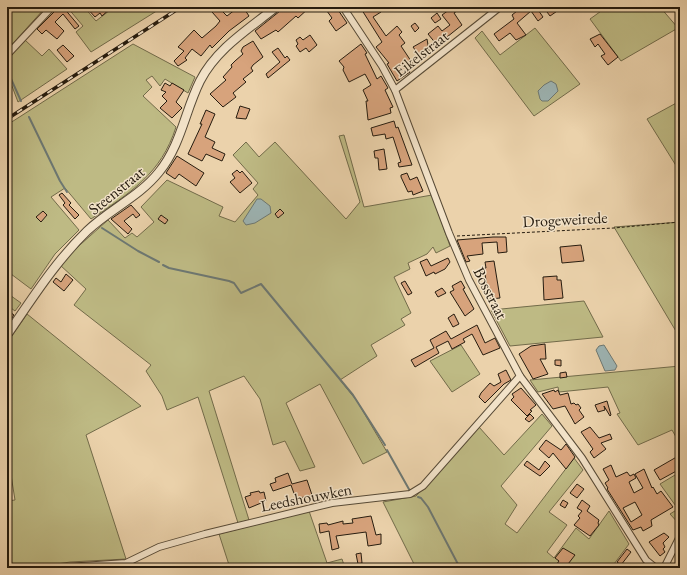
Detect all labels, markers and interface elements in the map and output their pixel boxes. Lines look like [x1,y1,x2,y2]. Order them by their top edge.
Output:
street label: Eikelstraat [390,25,453,81]
street label: Steenstraat [84,161,149,219]
street label: Drogeweirede [522,207,608,232]
street label: Bosstraat [469,264,513,323]
street label: Leedshouwken [259,478,354,517]

